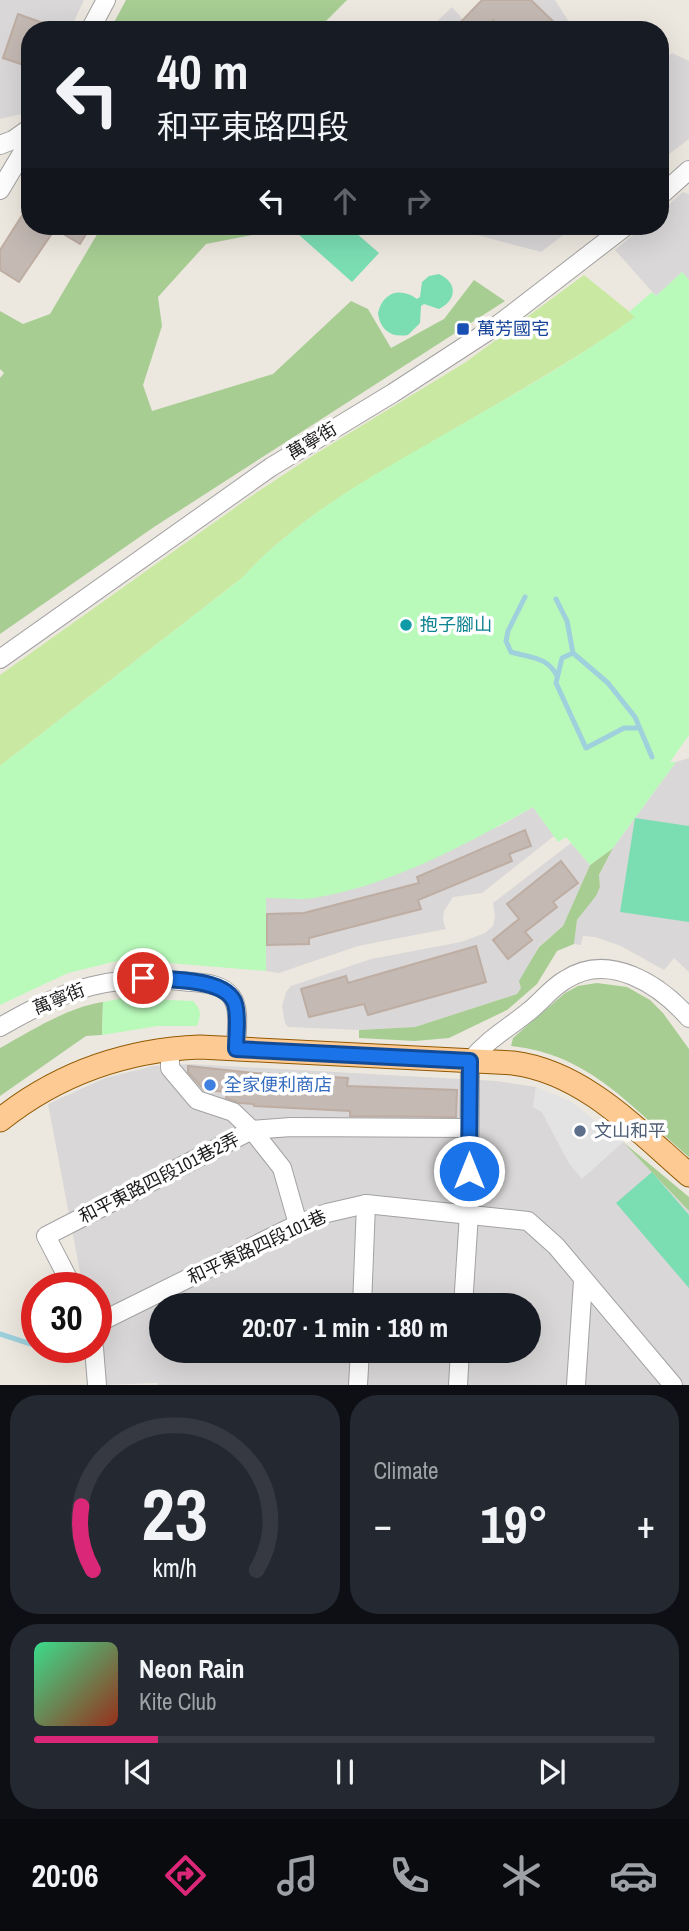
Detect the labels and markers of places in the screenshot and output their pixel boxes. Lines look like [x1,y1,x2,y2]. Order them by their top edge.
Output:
place label: 萬芳國宅 [477,316,549,341]
marker: 萬芳國宅 [455,321,471,337]
place label: 抱子腳山 [420,612,492,637]
marker: 抱子腳山 [398,617,414,633]
pin [113,948,173,1008]
place label: 全家便利商店 [224,1072,332,1097]
marker: 全家便利商店 [202,1077,218,1093]
place label: 文山和平 [594,1118,666,1143]
marker: 文山和平 [572,1123,588,1139]

